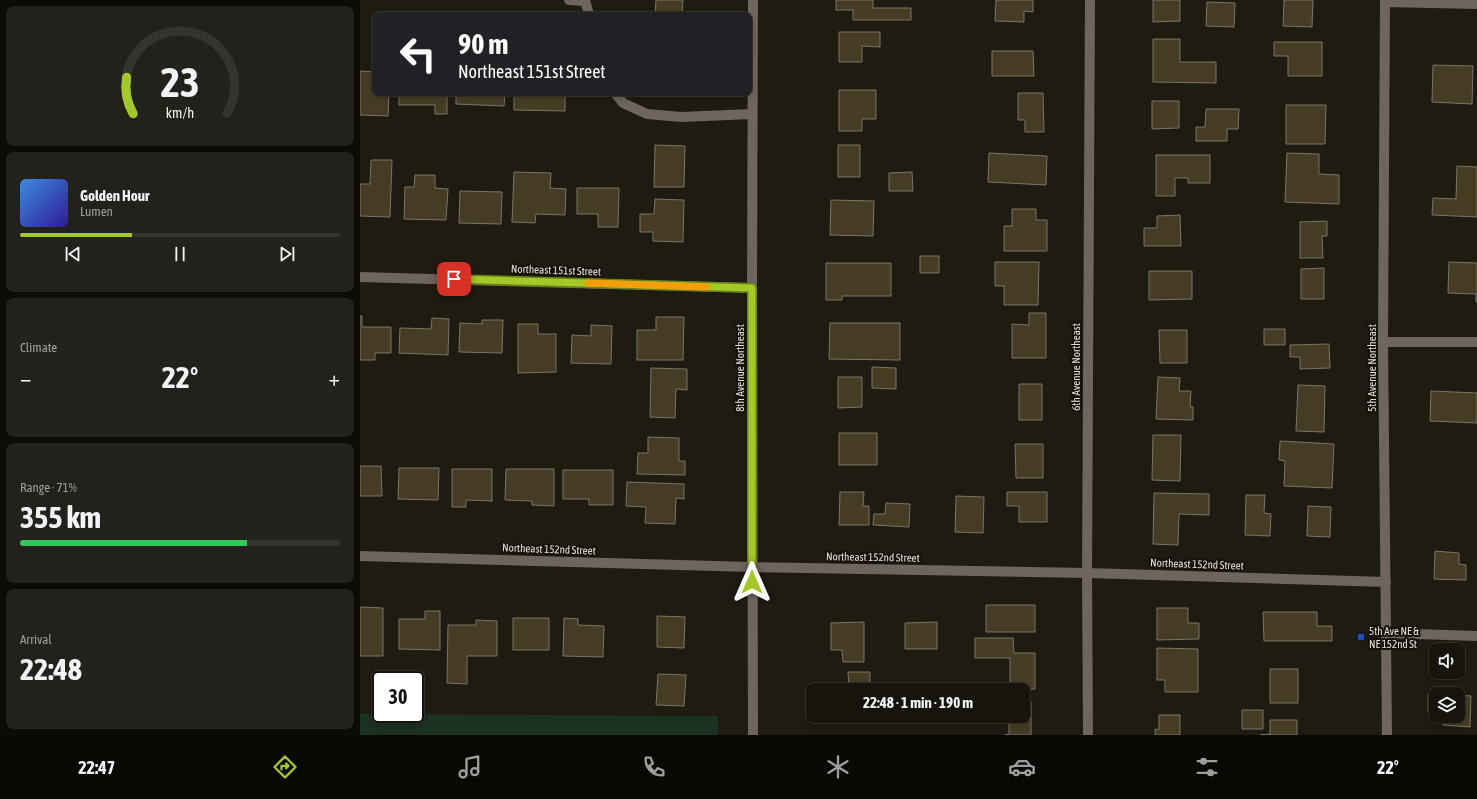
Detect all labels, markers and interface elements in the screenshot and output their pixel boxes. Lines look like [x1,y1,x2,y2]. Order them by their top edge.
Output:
icon: left [392,28,444,80]
text: 90 m [458,28,508,60]
text: 23 [160,58,200,106]
text: Northeast 151st Street [458,61,606,82]
text: km/h [166,104,194,120]
text: Golden Hour [80,187,150,204]
text: Lumen [80,204,113,219]
icon: previous [62,243,84,265]
icon: pause [169,243,191,265]
icon: next [276,243,298,265]
pin [437,262,471,296]
street label: Northeast 151st Street [511,262,601,278]
icon: arrive [443,268,465,290]
street label: 6th Avenue Northeast [1070,323,1082,411]
street label: 8th Avenue Northeast [734,324,746,412]
street label: 5th Avenue Northeast [1366,324,1378,412]
text: Climate [20,340,57,355]
text: 22° [162,360,198,394]
text: − [20,365,31,391]
text: + [329,365,340,391]
text: Range · 71% [20,480,77,495]
text: 355 km [20,500,101,534]
street label: Northeast 152nd Street [502,541,596,557]
street label: Northeast 152nd Street [826,550,920,564]
street label: Northeast 152nd Street [1150,556,1244,572]
position arrow [731,561,773,603]
place label: 5th Ave NE & NE 152nd St [1369,625,1419,650]
text: Arrival [20,632,52,647]
marker: 5th Ave NE & NE 152nd St [1356,632,1366,642]
map controls [1429,643,1465,723]
button: sound [1429,643,1465,679]
text: 22:48 [20,652,82,686]
speed limit sign: 30 [372,671,424,723]
button: layers [1429,687,1465,723]
text: 22:48 · 1 min · 190 m [863,694,973,711]
icon: directions [271,753,299,781]
icon: music [456,753,484,781]
icon: phone [640,753,668,781]
icon: climate [824,753,852,781]
icon: car [1008,753,1036,781]
icon: filters [1193,753,1221,781]
text: 22:47 [78,757,115,778]
text: 22° [1377,757,1399,778]

